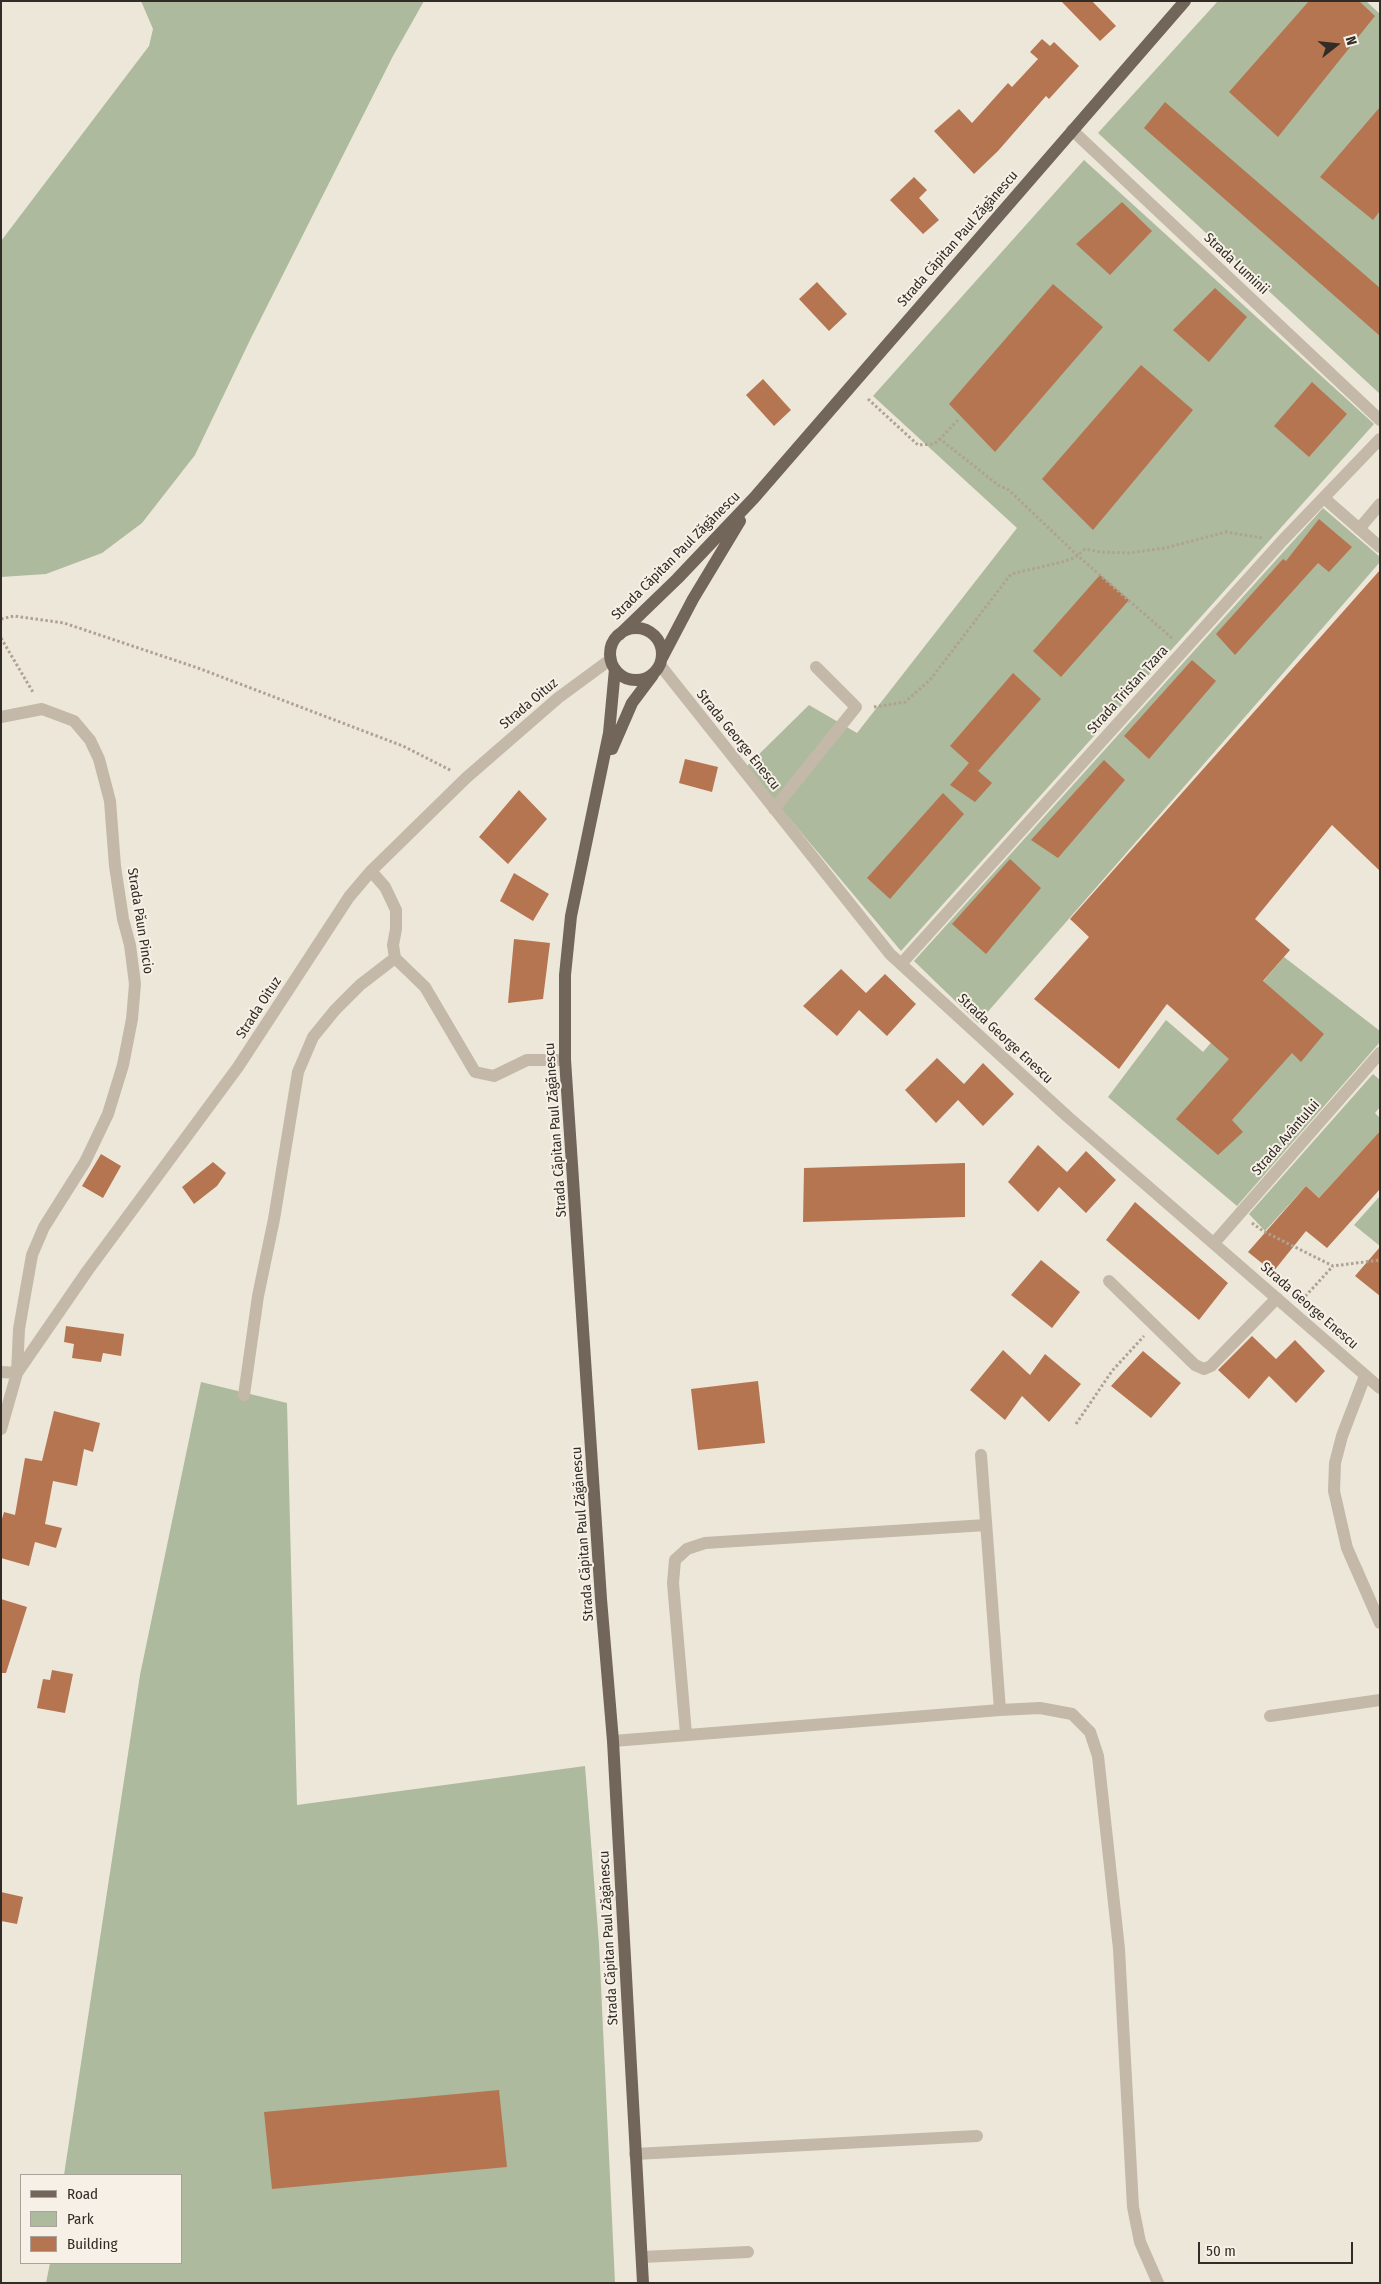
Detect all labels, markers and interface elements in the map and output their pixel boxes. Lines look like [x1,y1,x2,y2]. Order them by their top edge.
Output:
north arrow [1311,20,1361,70]
text: N [1342,34,1360,47]
street label: Strada Căpitan Paul Zăgănescu [894,168,1022,310]
street label: Strada Luminii [1200,230,1272,298]
street label: Strada Căpitan Paul Zăgănescu [608,488,744,624]
street label: Strada Tristan Tzara [1084,643,1172,737]
street label: Strada Oituz [497,675,561,733]
street label: Strada George Enescu [692,687,784,793]
street label: Strada Păun Pincio [123,867,157,975]
street label: Strada Oituz [233,974,285,1042]
street label: Strada George Enescu [954,991,1056,1087]
street label: Strada Căpitan Paul Zăgănescu [542,1042,570,1218]
street label: Strada Avântului [1249,1097,1323,1179]
street label: Strada George Enescu [1257,1259,1361,1353]
street label: Strada Căpitan Paul Zăgănescu [569,1446,597,1622]
street label: Strada Căpitan Paul Zăgănescu [596,1850,622,2026]
legend [20,2174,182,2264]
text: Road [67,2185,98,2203]
text: Park [67,2210,94,2228]
scale bar [1201,2232,1356,2264]
text: Building [67,2235,118,2253]
text: 50 m [1206,2242,1236,2260]

